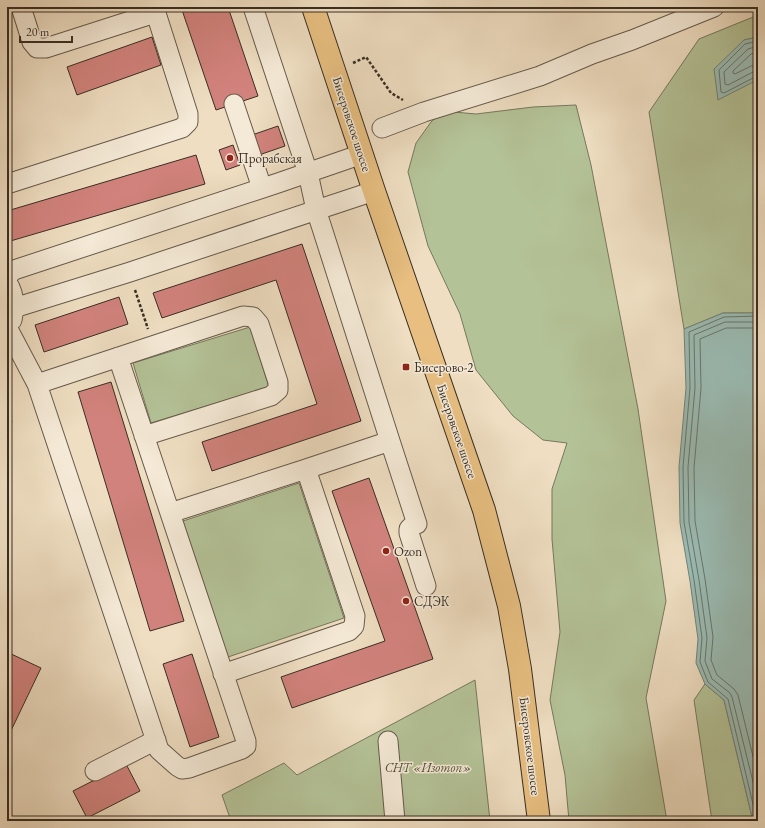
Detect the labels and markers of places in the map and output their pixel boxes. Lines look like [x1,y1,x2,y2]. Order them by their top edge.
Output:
place label: Прорабская [238,150,302,167]
marker: Прорабская [225,153,235,163]
place label: Бисерово-2 [414,359,474,376]
marker: Бисерово-2 [401,362,411,372]
place label: Ozon [394,543,422,560]
marker: Ozon [381,546,391,556]
place label: СДЭК [414,593,450,610]
marker: СДЭК [401,596,411,606]

